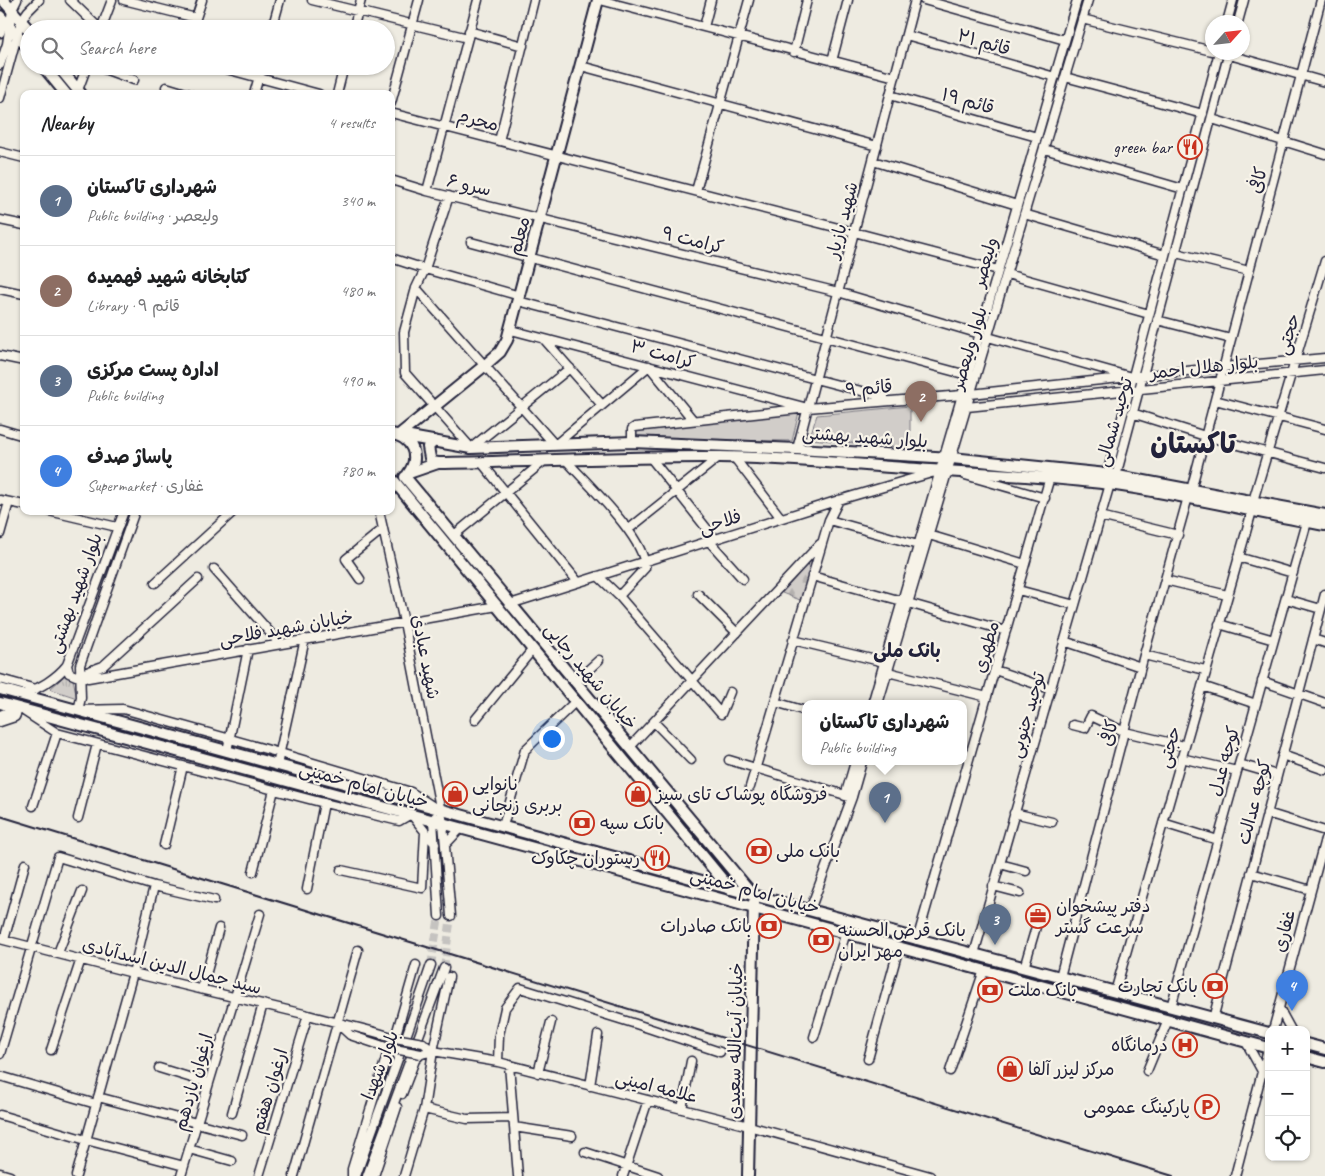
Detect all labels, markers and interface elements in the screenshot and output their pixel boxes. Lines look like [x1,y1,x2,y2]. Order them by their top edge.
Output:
north arrow [1205,15,1250,60]
search box [20,20,395,75]
street label: قائم ۲۱ [954,24,1013,63]
icon: search [38,34,66,62]
text: Search here [78,36,155,60]
street label: قائم ۱۹ [938,83,997,122]
street label: محرم [454,104,501,139]
text: Nearby [40,110,93,136]
text: 4 results [328,113,375,133]
restaurant icon: green bar [1177,134,1203,160]
place label: green bar [1113,136,1174,158]
street label: کافی [1243,164,1272,196]
street label: سرو ۶ [445,169,493,201]
text: شهرداری تاکستان [87,175,217,199]
street label: شهید بازیار [821,179,863,263]
text: 1 [52,191,60,211]
text: 340 m [341,191,375,211]
text: Public building · ولیعصر [87,206,219,226]
street label: معلم [503,214,538,259]
street label: کرامت ۹ [660,222,726,258]
street label: ولیعصر [967,235,1003,291]
text: کتابخانه شهید فهمیده [87,265,250,289]
text: 2 [52,281,60,301]
text: 480 m [341,281,375,301]
text: Library · قائم ۹ [87,296,180,316]
street label: بلوار ولیعصر [945,304,992,394]
street label: حجتی [1271,311,1305,357]
street label: کرامت ۳ [628,335,698,373]
street label: بلوار هلال احمر [1147,350,1259,384]
text: اداره پست مرکزی [87,358,219,382]
text: 3 [52,371,60,391]
text: 490 m [341,371,375,391]
street label: توحید شمالی [1091,374,1137,469]
street label: قائم ۹ [845,375,894,404]
pin: 2 [905,381,937,422]
text: Public building [87,386,163,406]
street label: بلوار شهید بهشتی [801,422,929,452]
district label: تاکستان [1150,426,1237,461]
text: پاساژ صدف [87,445,172,469]
text: 4 [52,461,60,481]
text: 780 m [341,461,375,481]
text: Supermarket · غفاری [87,476,204,496]
street label: فلاحی [696,505,744,539]
street label: بلوار شهید بهشتی [43,530,107,656]
street label: خیابان شهید فلاحی [217,605,355,651]
street label: شهید عبادی [407,613,445,701]
street label: خیابان شهید رجایی [540,618,642,734]
street label: مطهری [968,619,1004,675]
district label: بانک ملی [873,639,941,663]
street label: توحید جنوبی [1004,669,1051,761]
popup [802,700,967,765]
text: شهرداری تاکستان [820,710,949,734]
street label: کافی [1094,717,1123,749]
street label: کوچه عدل [1204,723,1246,799]
street label: حجتی [1153,724,1185,770]
your location [539,726,565,752]
text: Public building [820,738,896,758]
street label: خیابان امام خمینی [296,757,431,816]
street label: کوچه عدالت [1232,757,1277,847]
place label: نانوایی بربری زنجانی [472,773,563,816]
shop icon: نانوایی بربری زنجانی [442,781,468,807]
shop icon: فروشگاه پوشاک تای سیز [625,781,651,807]
pin: 1 [869,782,901,823]
place label: فروشگاه پوشاک تای سیز [654,783,828,806]
bank icon: بانک سپه [569,810,595,836]
place label: بانک سپه [600,812,664,835]
bank icon: بانک ملی [746,838,772,864]
place label: بانک ملی [776,840,840,862]
restaurant icon: رستوران چکاوک [644,845,670,871]
place label: رستوران چکاوک [531,847,640,870]
street label: خیابان امام خمینی [687,863,822,922]
place label: دفتر پیشخوان سرعت گستر [1054,895,1150,938]
office icon: دفتر پیشخوان سرعت گستر [1025,903,1051,929]
pin: 3 [979,904,1011,945]
street label: غفاری [1268,907,1300,955]
bank icon: بانک صادرات [756,913,782,939]
place label: بانک صادرات [660,915,752,937]
place label: بانک قرض الحسنه مهر ایران [838,919,966,962]
bank icon: بانک قرض الحسنه مهر ایران [808,927,834,953]
street label: سید جمال الدین اسدآبادی [80,933,264,999]
street label: خیابان آیت‌الله سعیدی [723,962,747,1120]
pin: 4 [1276,970,1308,1011]
bank icon: بانک تجارت [1202,973,1228,999]
place label: بانک تجارت [1118,975,1198,997]
bank icon: بانک ملت [977,977,1003,1003]
place label: بانک ملت [1008,979,1077,1001]
map controls [1265,1026,1310,1161]
button: + [1265,1026,1310,1071]
street label: بلوار شهدا [357,1027,403,1103]
street label: ارغوان یازدهم [169,1031,220,1134]
hospital icon: درمانگاه [1172,1032,1198,1058]
place label: درمانگاه [1111,1034,1168,1056]
street label: ارغوان هفتم [246,1046,295,1137]
shop icon: مرکز لیزر آلفا [997,1056,1023,1082]
place label: مرکز لیزر آلفا [1028,1058,1114,1080]
street label: علامه امینی [613,1066,701,1108]
button: − [1265,1071,1310,1116]
parking icon: پارکینگ عمومی [1194,1094,1220,1120]
place label: پارکینگ عمومی [1084,1096,1190,1119]
button: locate [1265,1116,1310,1161]

